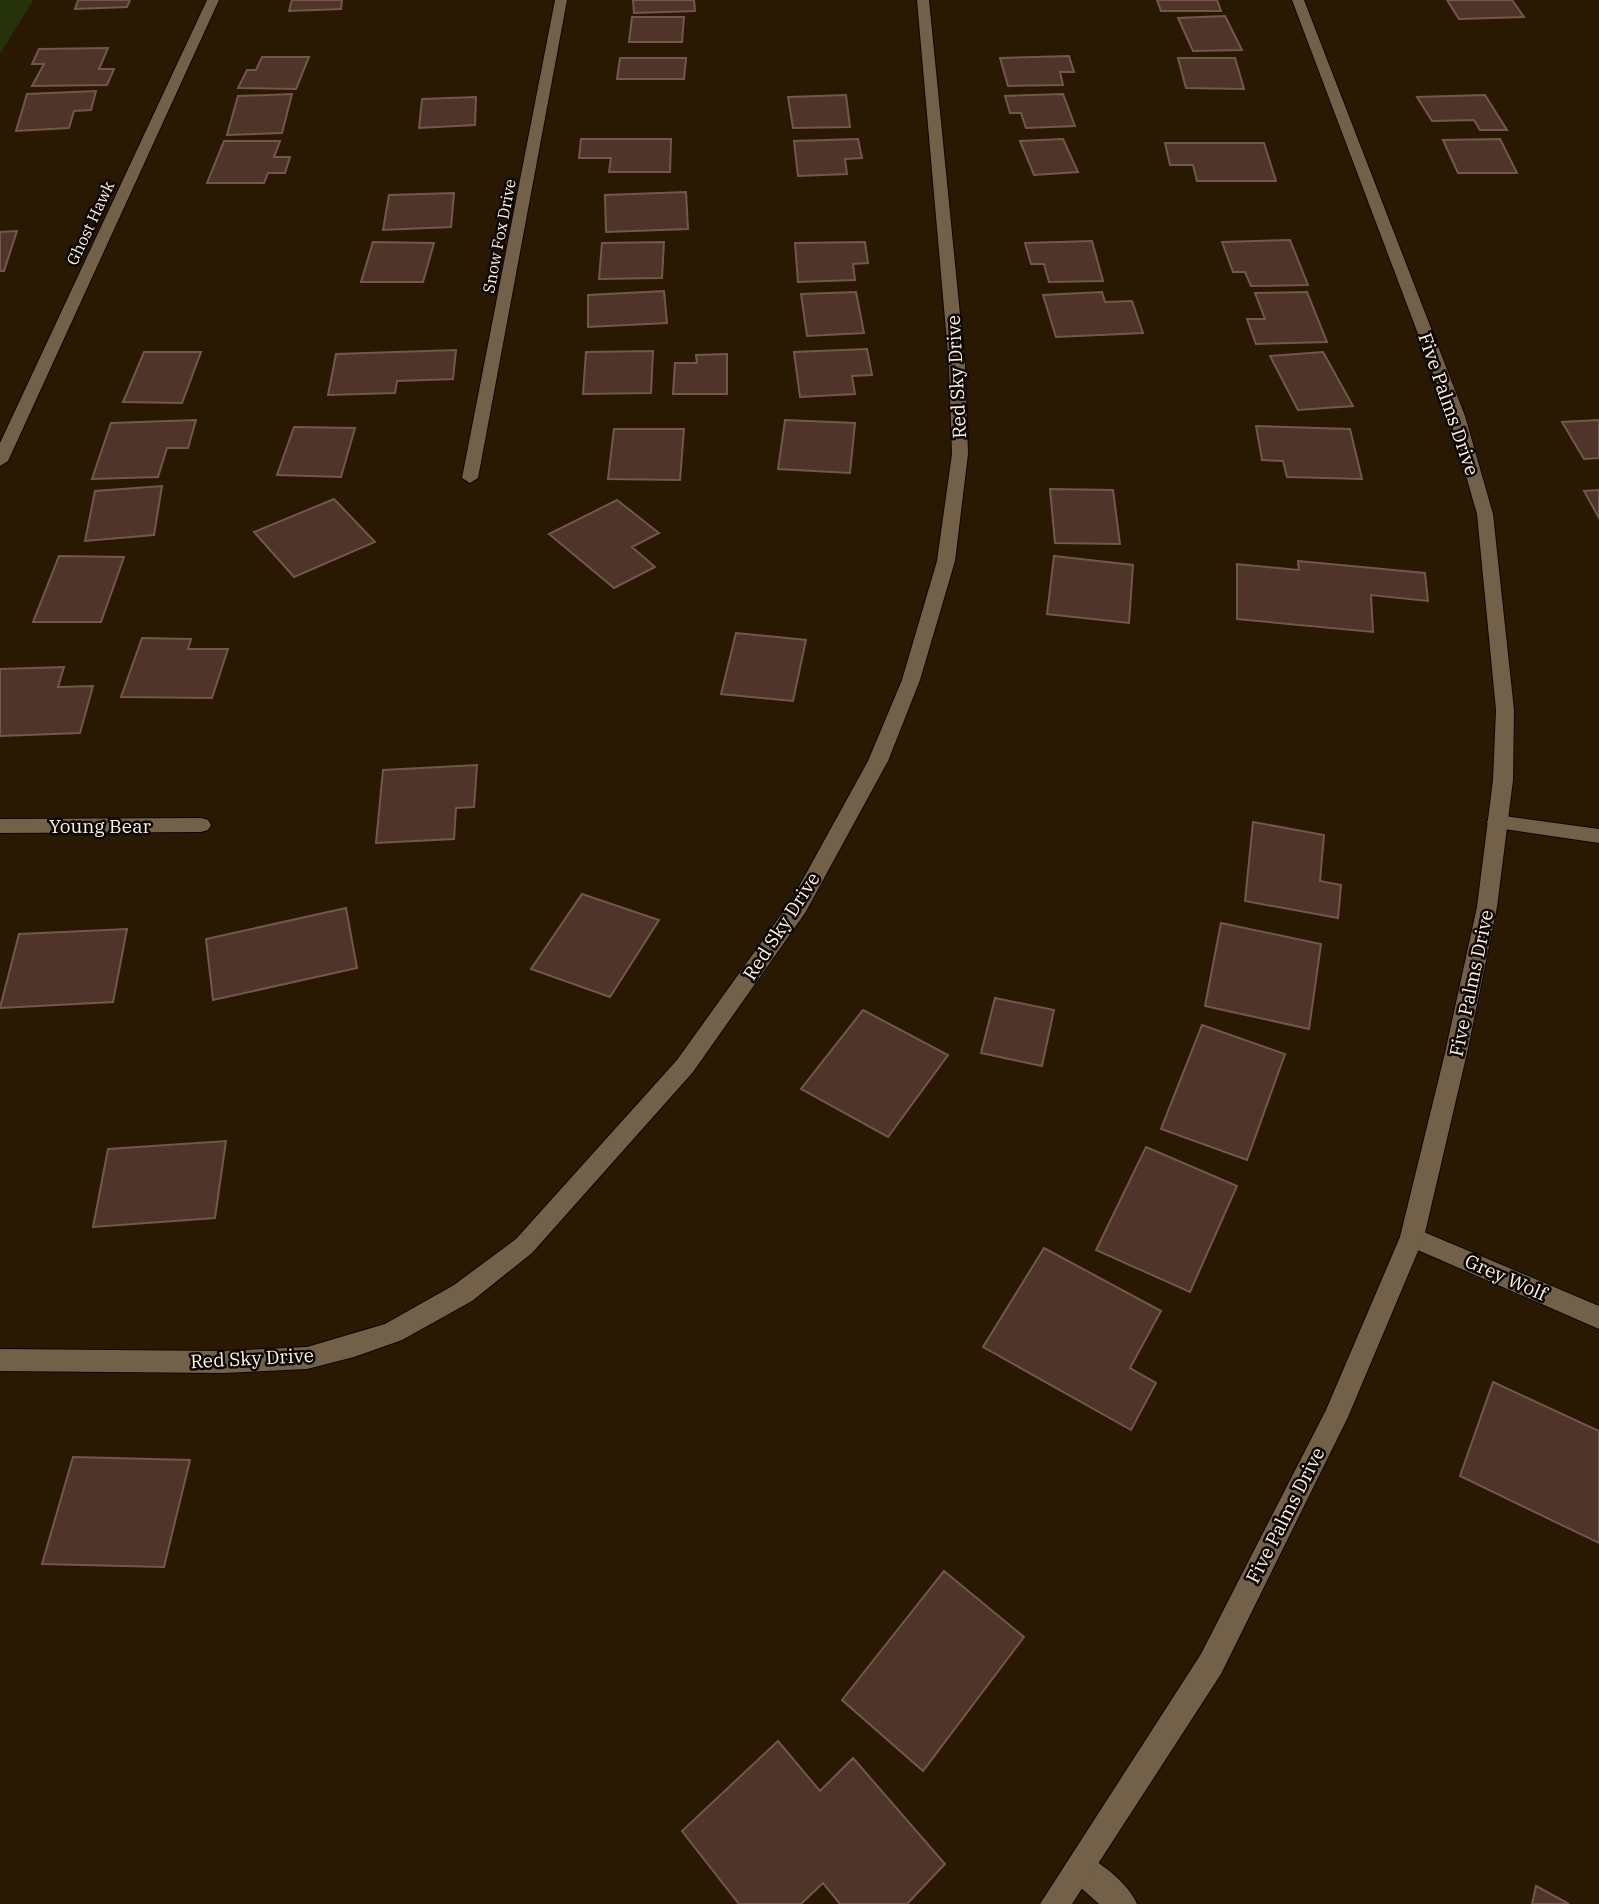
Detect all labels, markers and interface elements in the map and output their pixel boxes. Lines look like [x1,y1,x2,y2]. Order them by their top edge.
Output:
street label: Ghost Hawk [62,177,118,268]
street label: Snow Fox Drive [478,177,520,295]
street label: Red Sky Drive [941,315,971,439]
street label: Five Palms Drive [1413,329,1485,479]
street label: Young Bear [49,814,152,838]
street label: Red Sky Drive [737,868,825,984]
street label: Five Palms Drive [1444,907,1498,1059]
street label: Grey Wolf [1461,1248,1552,1306]
street label: Red Sky Drive [190,1343,314,1373]
street label: Five Palms Drive [1240,1443,1330,1587]

